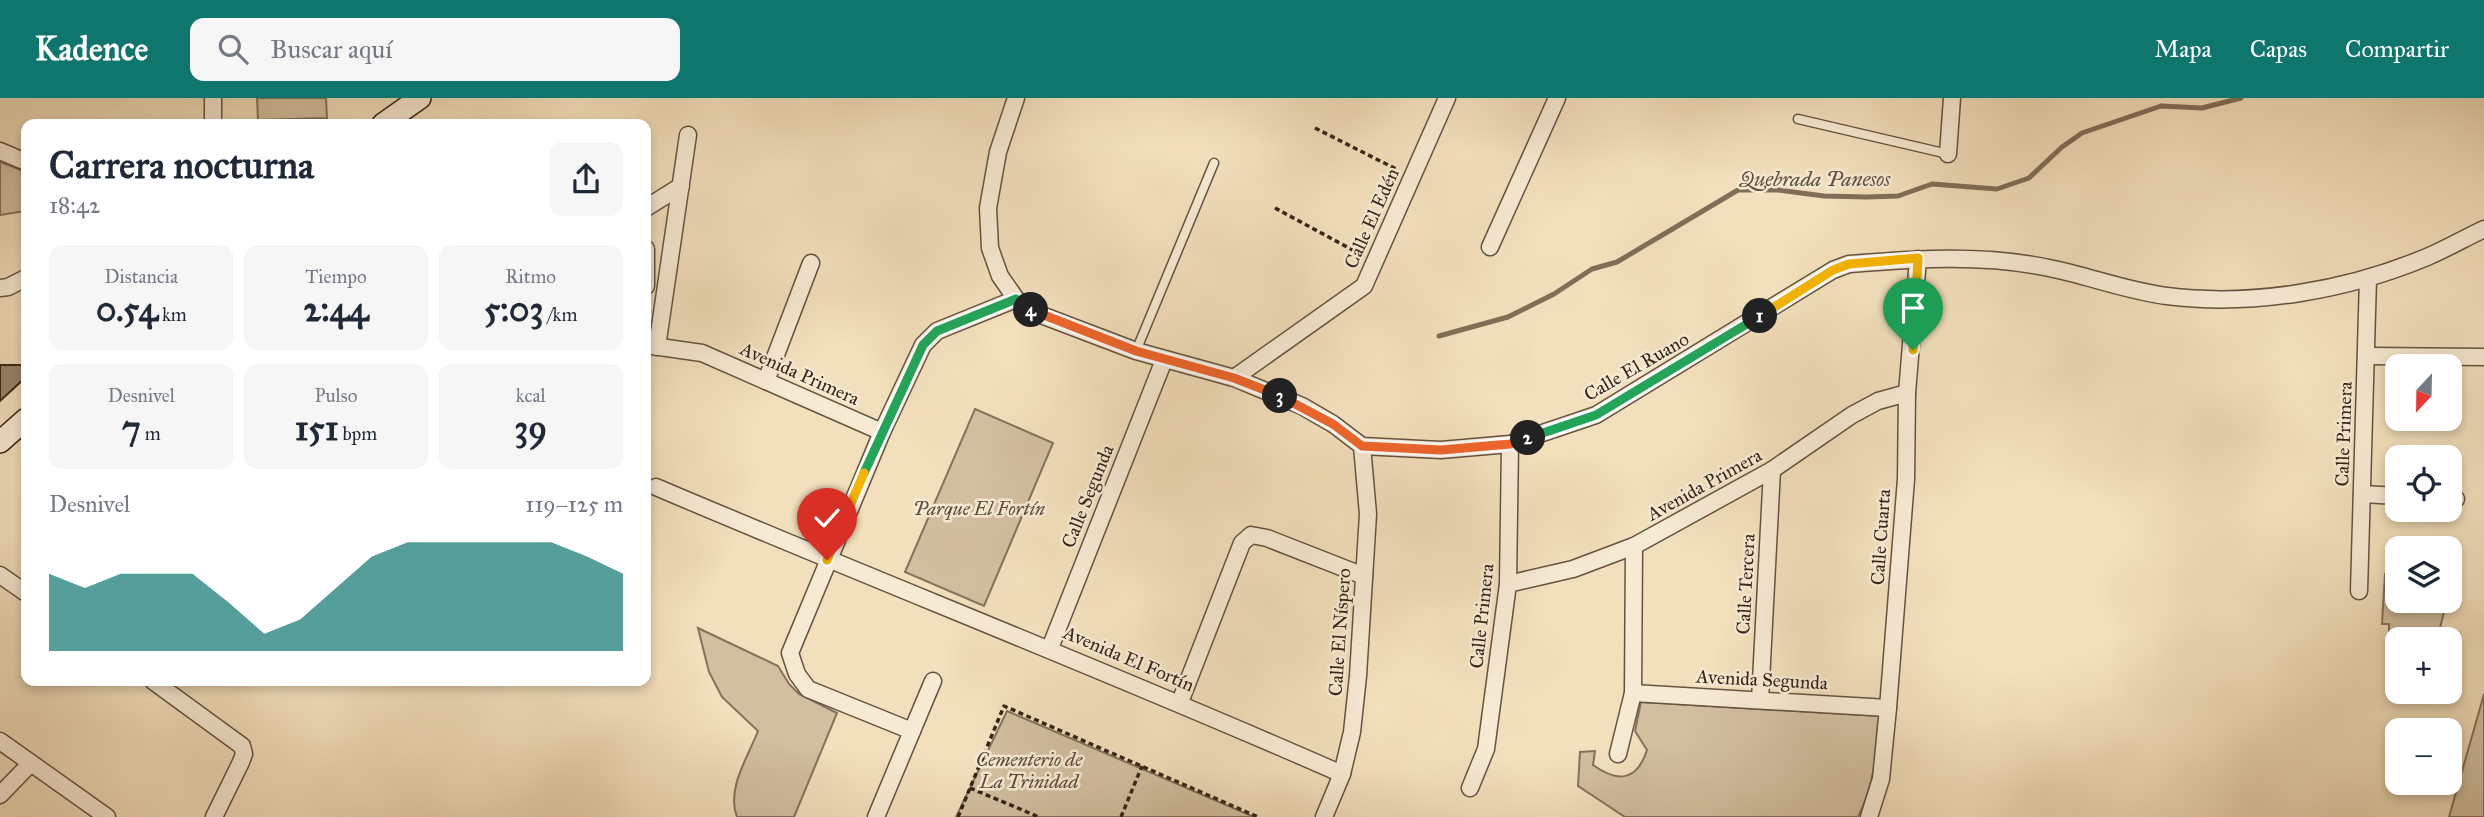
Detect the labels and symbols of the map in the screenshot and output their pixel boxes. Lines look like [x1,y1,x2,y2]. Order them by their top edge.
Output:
street label: Calle El Edén [1339,164,1404,272]
water label: Quebrada Panesos [1739,166,1891,192]
pin [1883,278,1943,350]
pin: 4 [1014,292,1048,328]
pin: 1 [1742,298,1778,333]
street label: Calle El Ruano [1580,327,1693,406]
street label: Avenida Primera [736,337,864,410]
north arrow [2385,354,2462,430]
pin: 3 [1262,378,1298,414]
street label: Calle Primera [2330,380,2357,487]
pin: 2 [1510,420,1546,456]
street label: Calle Segunda [1056,440,1120,551]
street label: Avenida Primera [1642,443,1767,526]
street label: Calle Cuarta [1866,487,1895,586]
pin [797,488,857,560]
park label: Parque El Fortín [913,497,1045,520]
street label: Calle Tercera [1731,532,1760,635]
street label: Calle Primera [1465,562,1499,670]
street label: Calle El Níspero [1324,567,1355,697]
street label: Avenida El Fortín [1059,620,1198,696]
street label: Avenida Segunda [1695,665,1829,695]
park label: Cementerio de La Trinidad [976,748,1083,793]

